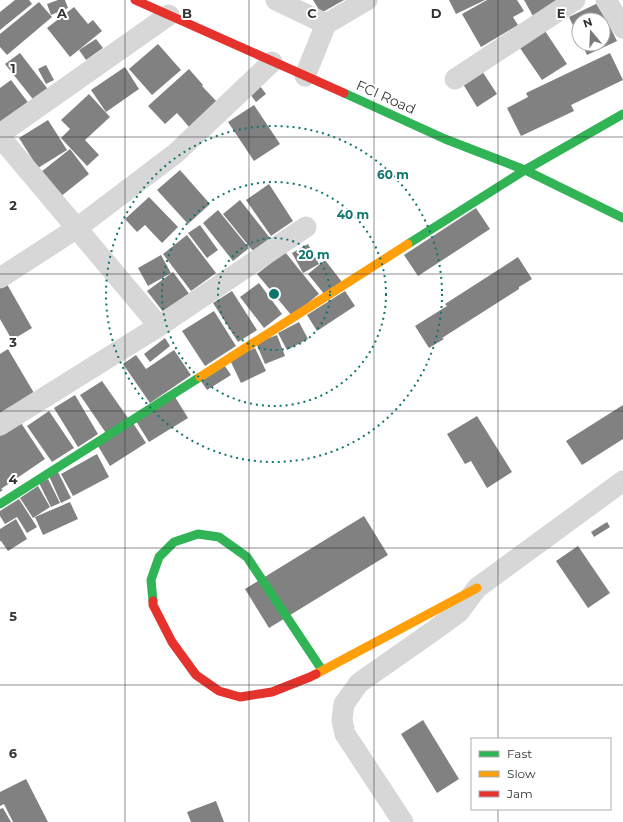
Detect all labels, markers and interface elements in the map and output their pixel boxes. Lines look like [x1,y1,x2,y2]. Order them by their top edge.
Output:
text: A [56,5,68,21]
text: B [182,5,192,21]
text: C [307,5,317,21]
text: D [431,5,442,21]
text: E [557,5,566,21]
north arrow [571,12,611,52]
text: N [581,14,594,31]
text: 1 [10,60,16,76]
street label: FCI Road [353,76,419,118]
text: 60 m [377,167,409,182]
text: 2 [9,197,17,213]
text: 40 m [337,207,369,222]
text: 20 m [298,247,330,262]
centre of rings [267,287,281,301]
text: 3 [8,334,17,350]
text: 4 [9,471,18,487]
text: 5 [9,608,17,624]
legend [471,738,611,810]
text: 6 [9,745,18,761]
text: Fast [507,746,532,761]
text: Slow [507,766,536,781]
text: Jam [506,786,533,801]

